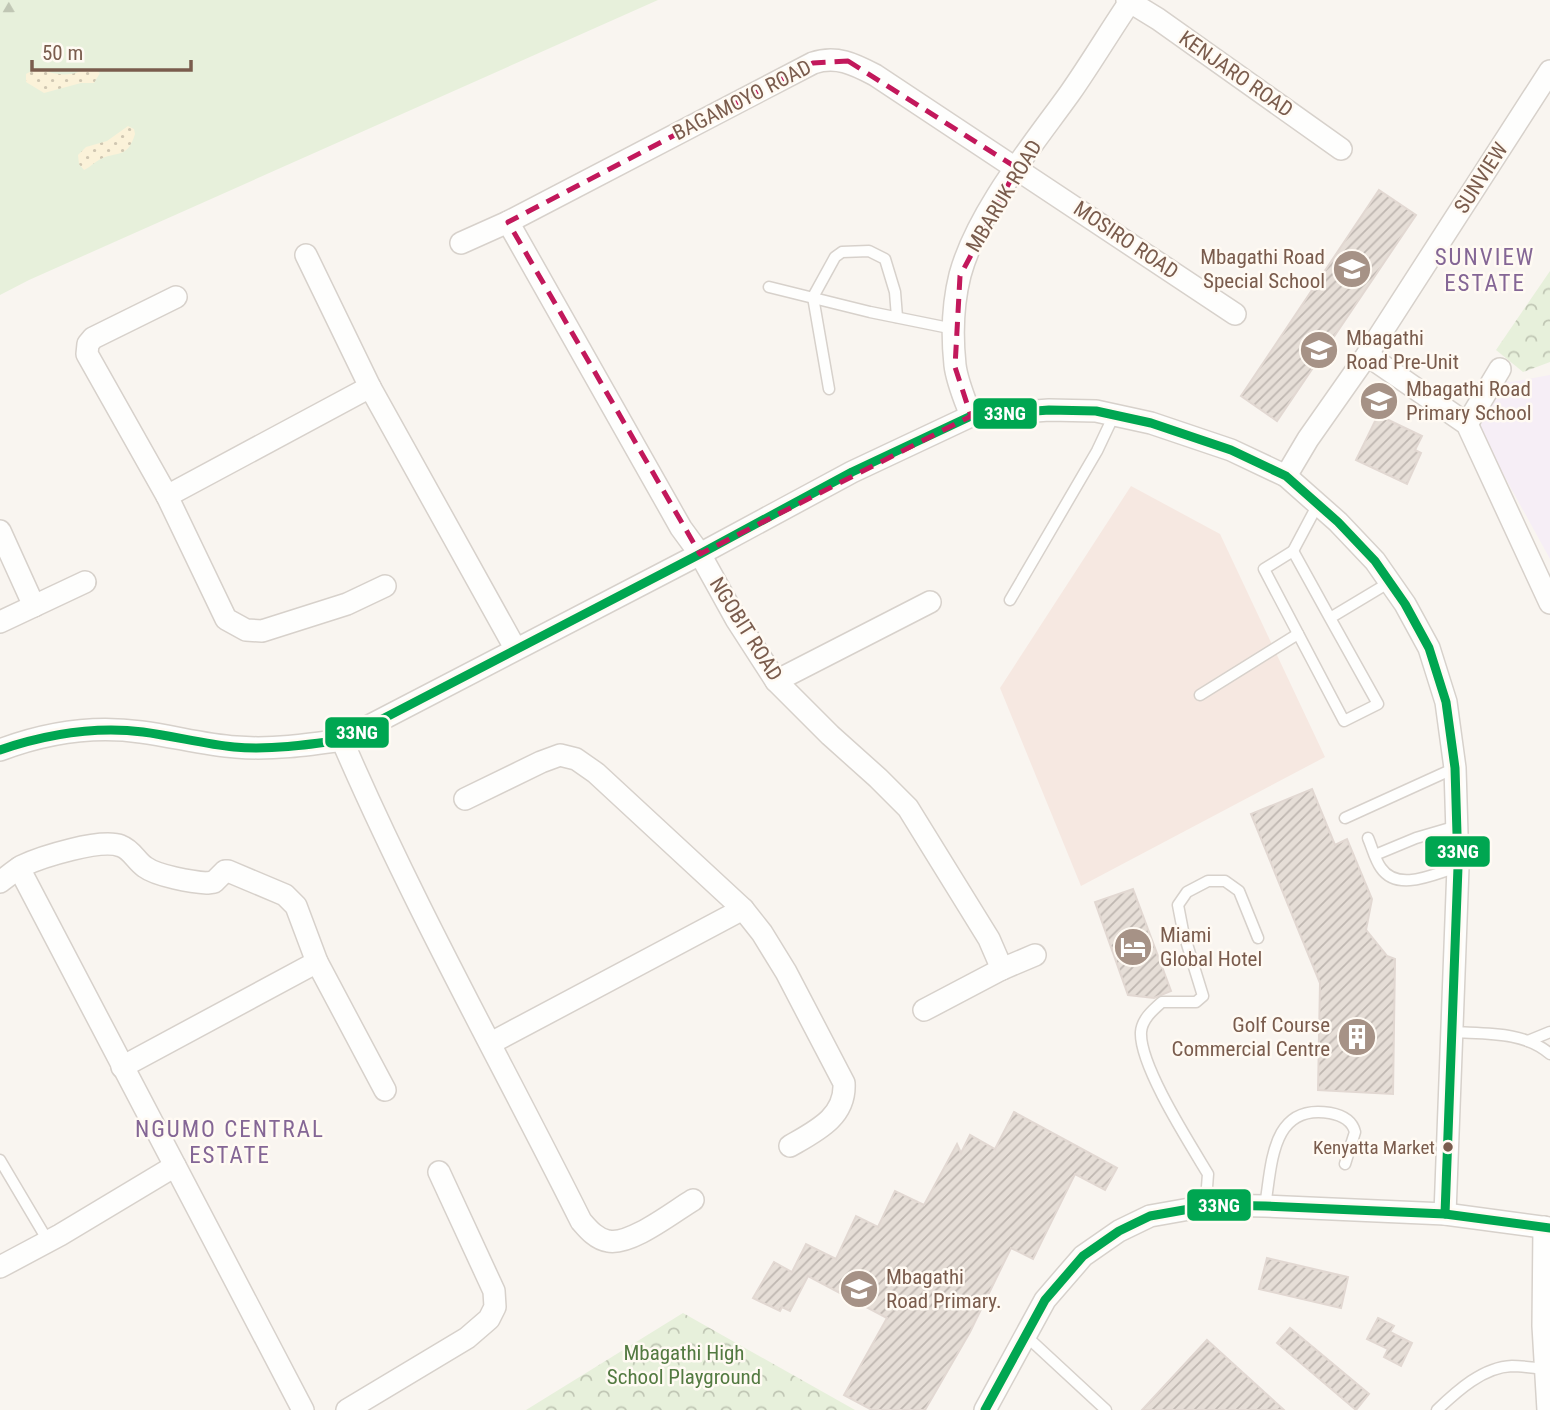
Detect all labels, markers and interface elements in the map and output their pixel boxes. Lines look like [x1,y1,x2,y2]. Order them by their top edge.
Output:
street label: KENJARO ROAD [1175,26,1297,122]
scale bar [32,28,191,72]
text: 50 m [42,41,83,65]
street label: BAGAMOYO ROAD [669,55,815,145]
street label: MBARUK ROAD [961,136,1047,256]
street label: SUNVIEW [1449,138,1513,218]
street label: MOSIRO ROAD [1069,196,1183,284]
district label: SUNVIEW ESTATE [1435,244,1535,297]
place label: Mbagathi Road Special School [1200,245,1325,293]
school or university icon: Mbagathi Road Special School [1331,248,1373,290]
place label: Mbagathi Road Pre-Unit [1346,326,1459,374]
school or university icon: Mbagathi Road Pre-Unit [1298,329,1340,371]
place label: Mbagathi Road Primary School [1406,377,1532,425]
school or university icon: Mbagathi Road Primary School [1358,380,1400,422]
line badge: 33NG [972,397,1038,430]
text: 33NG [984,402,1026,425]
street label: NGOBIT ROAD [705,573,787,685]
line badge: 33NG [324,716,390,749]
text: 33NG [336,721,378,744]
line badge: 33NG [1424,835,1491,868]
text: 33NG [1437,840,1479,863]
place label: Miami Global Hotel [1160,923,1262,971]
hotel icon: Miami Global Hotel [1112,926,1154,968]
place label: Golf Course Commercial Centre [1171,1013,1330,1061]
building icon: Golf Course Commercial Centre [1336,1016,1378,1058]
district label: NGUMO CENTRAL ESTATE [135,1116,325,1169]
place label: Kenyatta Market [1313,1136,1435,1159]
marker: Kenyatta Market [1441,1140,1455,1154]
line badge: 33NG [1186,1188,1252,1222]
text: 33NG [1198,1194,1240,1217]
place label: Mbagathi Road Primary. [886,1265,1001,1313]
school or university icon: Mbagathi Road Primary. [838,1268,880,1310]
park label: Mbagathi High School Playground [607,1341,761,1389]

